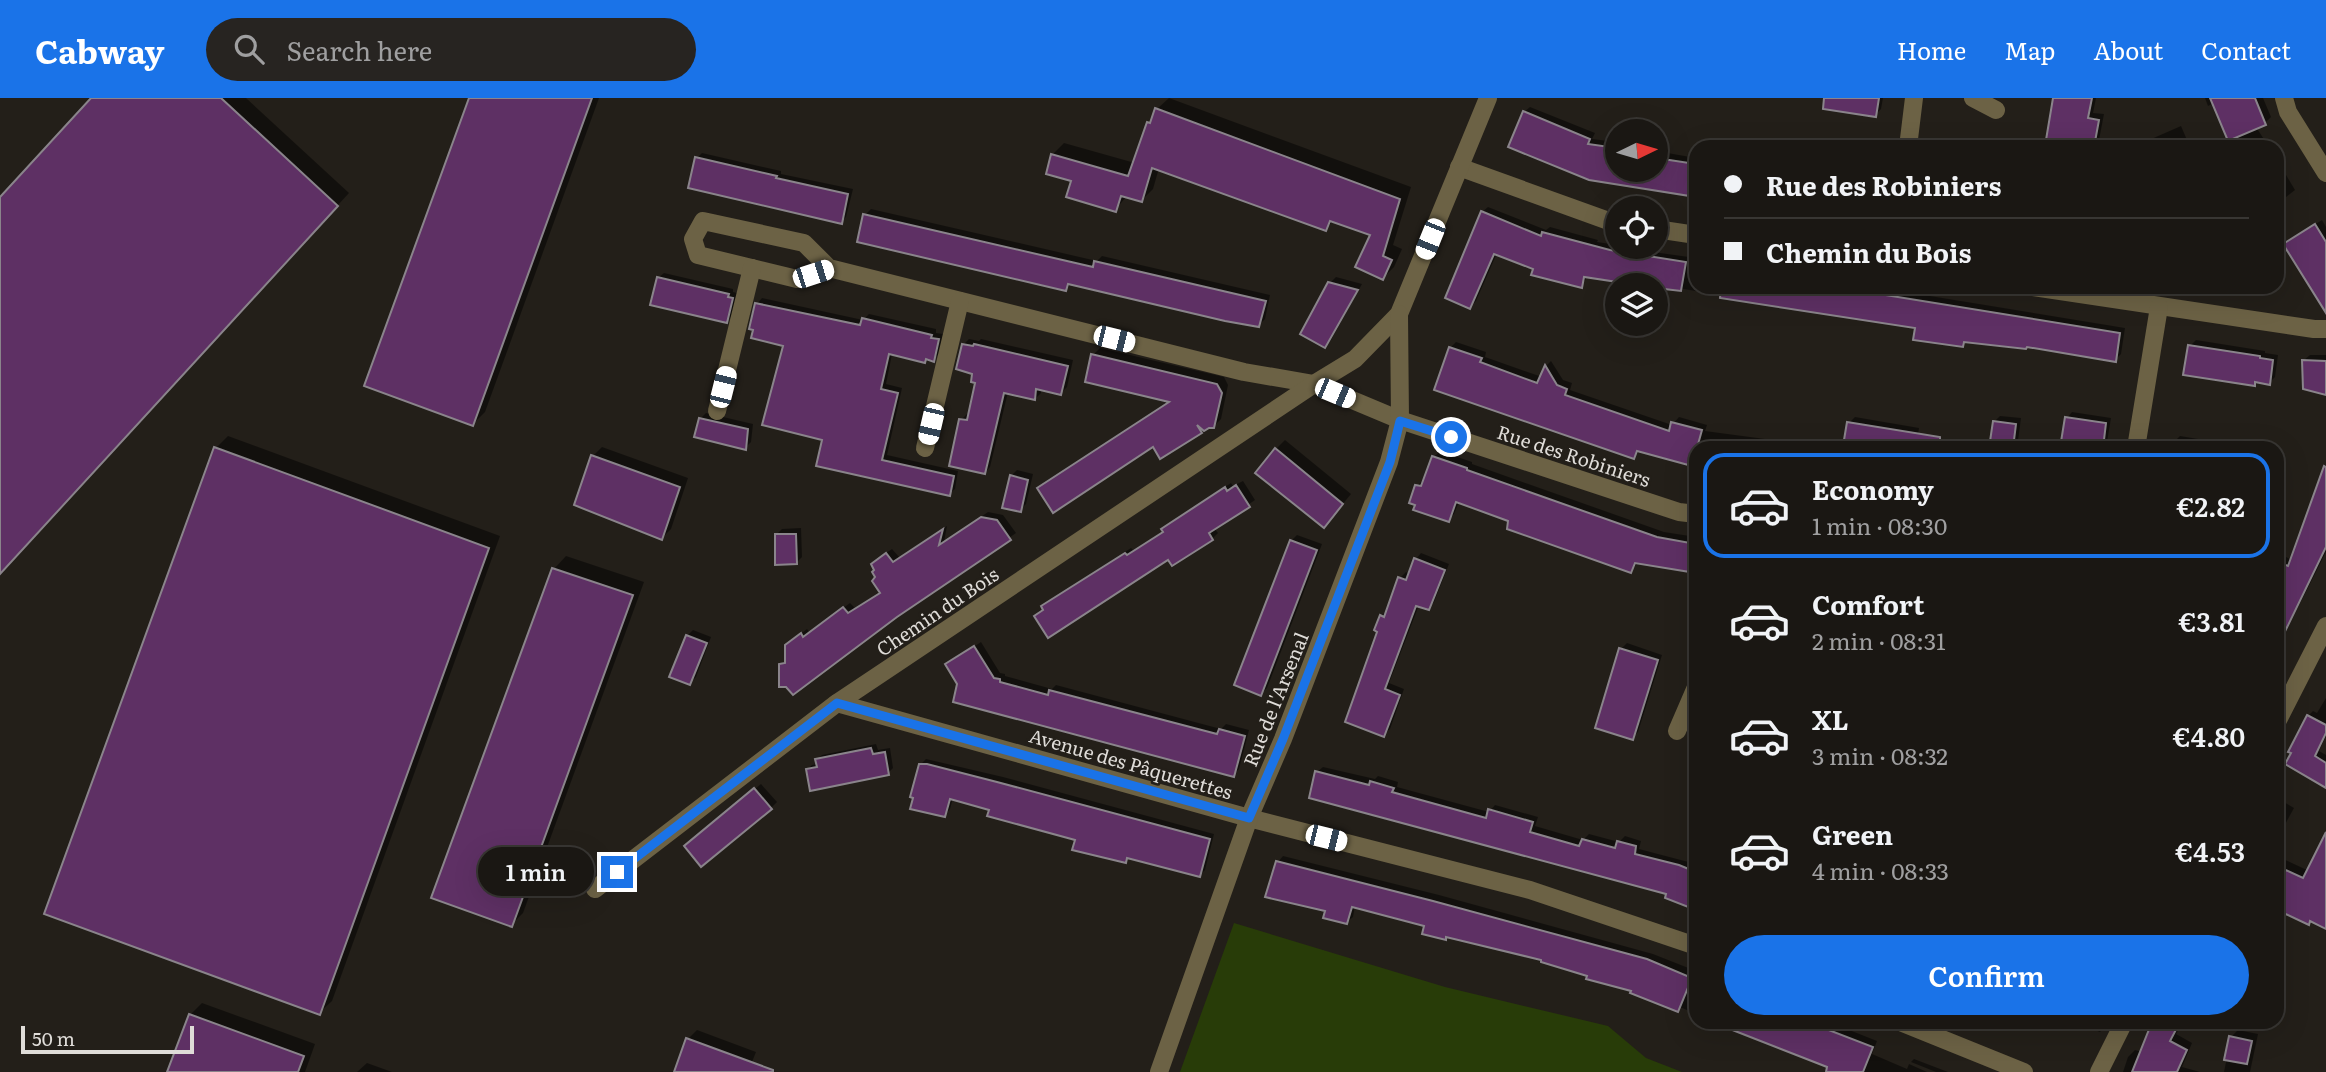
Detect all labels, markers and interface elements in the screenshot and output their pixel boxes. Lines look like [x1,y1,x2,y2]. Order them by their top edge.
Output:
search box [206,18,696,81]
text: Cabway [35,25,164,74]
icon: search [230,30,268,68]
text: Search here [286,30,432,69]
text: Home [1897,32,1966,67]
text: Map [2004,32,2055,67]
text: About [2093,32,2163,67]
text: Contact [2201,32,2291,67]
north arrow [1605,119,1668,182]
map controls [1605,119,1668,336]
text: Rue des Robiniers [1766,165,2001,204]
button: locate [1605,196,1668,259]
car [1413,216,1448,262]
text: Chemin du Bois [1766,232,1971,271]
car [790,258,837,290]
button: layers [1605,273,1668,336]
car [1092,324,1137,354]
car [708,364,739,410]
car [1312,375,1359,411]
car [917,401,946,447]
street label: Rue des Robiniers [1494,417,1655,493]
route start [1435,421,1467,453]
text: Economy [1812,469,1934,508]
icon: car [1728,474,1791,537]
text: €2.82 [2176,486,2245,525]
text: 1 min · 08:30 [1812,508,1947,542]
street label: Chemin du Bois [870,559,1004,662]
text: Comfort [1812,584,1924,623]
icon: car [1728,589,1791,652]
text: €3.81 [2178,601,2245,640]
text: 2 min · 08:31 [1812,623,1946,657]
street label: Rue de l'Arsenal [1235,628,1315,770]
text: XL [1812,699,1849,738]
icon: car [1728,704,1791,767]
text: €4.80 [2173,716,2245,755]
street label: Avenue des Pâquerettes [1026,721,1236,806]
text: 3 min · 08:32 [1812,738,1948,772]
text: Green [1812,814,1893,853]
icon: car [1728,819,1791,882]
car [1304,823,1349,853]
text: €4.53 [2175,831,2245,870]
callout: 1 min [477,848,592,896]
text: 4 min · 08:33 [1812,853,1949,887]
text: 1 min [506,854,566,888]
route end [601,856,633,888]
button: Confirm [1724,935,2249,1015]
scale bar [21,1023,194,1055]
text: 50 m [32,1024,75,1052]

